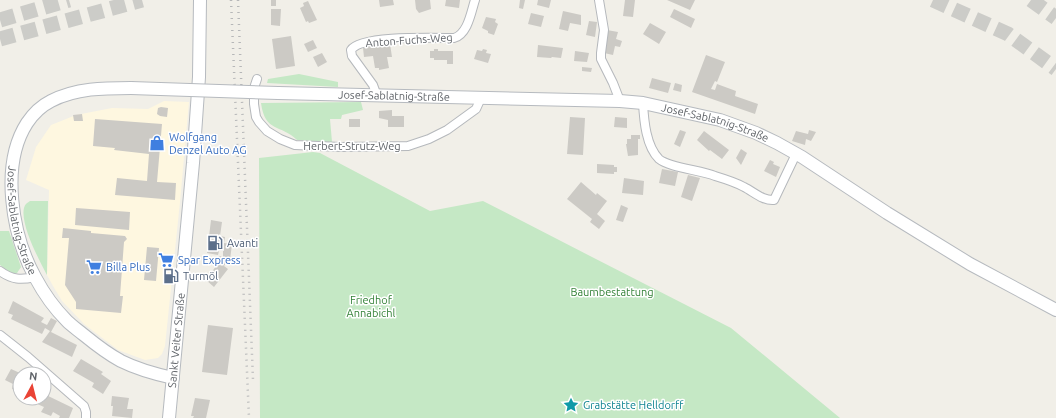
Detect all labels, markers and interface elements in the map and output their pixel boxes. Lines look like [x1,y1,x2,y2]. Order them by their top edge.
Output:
street label: Anton-Fuchs-Weg [365,31,453,49]
street label: Josef-Sablatnig-Straße [338,88,450,103]
street label: Josef-Sablatnig-Straße [660,101,771,144]
place label: Wolfgang Denzel Auto AG [169,131,247,156]
shop icon: Wolfgang Denzel Auto AG [148,134,166,152]
street label: Herbert-Strutz-Weg [303,140,401,152]
street label: Josef-Sablatnig-Straße [6,165,39,277]
fuel station icon: Avanti [206,234,224,252]
place label: Avanti [227,237,258,249]
supermarket icon: Spar Express [157,251,175,269]
place label: Spar Express [178,254,241,266]
supermarket icon: Billa Plus [85,258,103,276]
place label: Billa Plus [106,261,150,273]
fuel station icon: Turmöl [162,267,180,285]
place label: Turmöl [183,270,218,282]
park label: Baumbestattung [570,286,654,298]
street label: Sankt Veiter Straße [166,292,187,388]
park label: Friedhof Annabichl [347,294,395,319]
north arrow [12,366,52,406]
text: N [28,370,38,383]
place icon: Grabstätte Helldorff [562,396,580,414]
place label: Grabstätte Helldorff [583,399,684,411]

